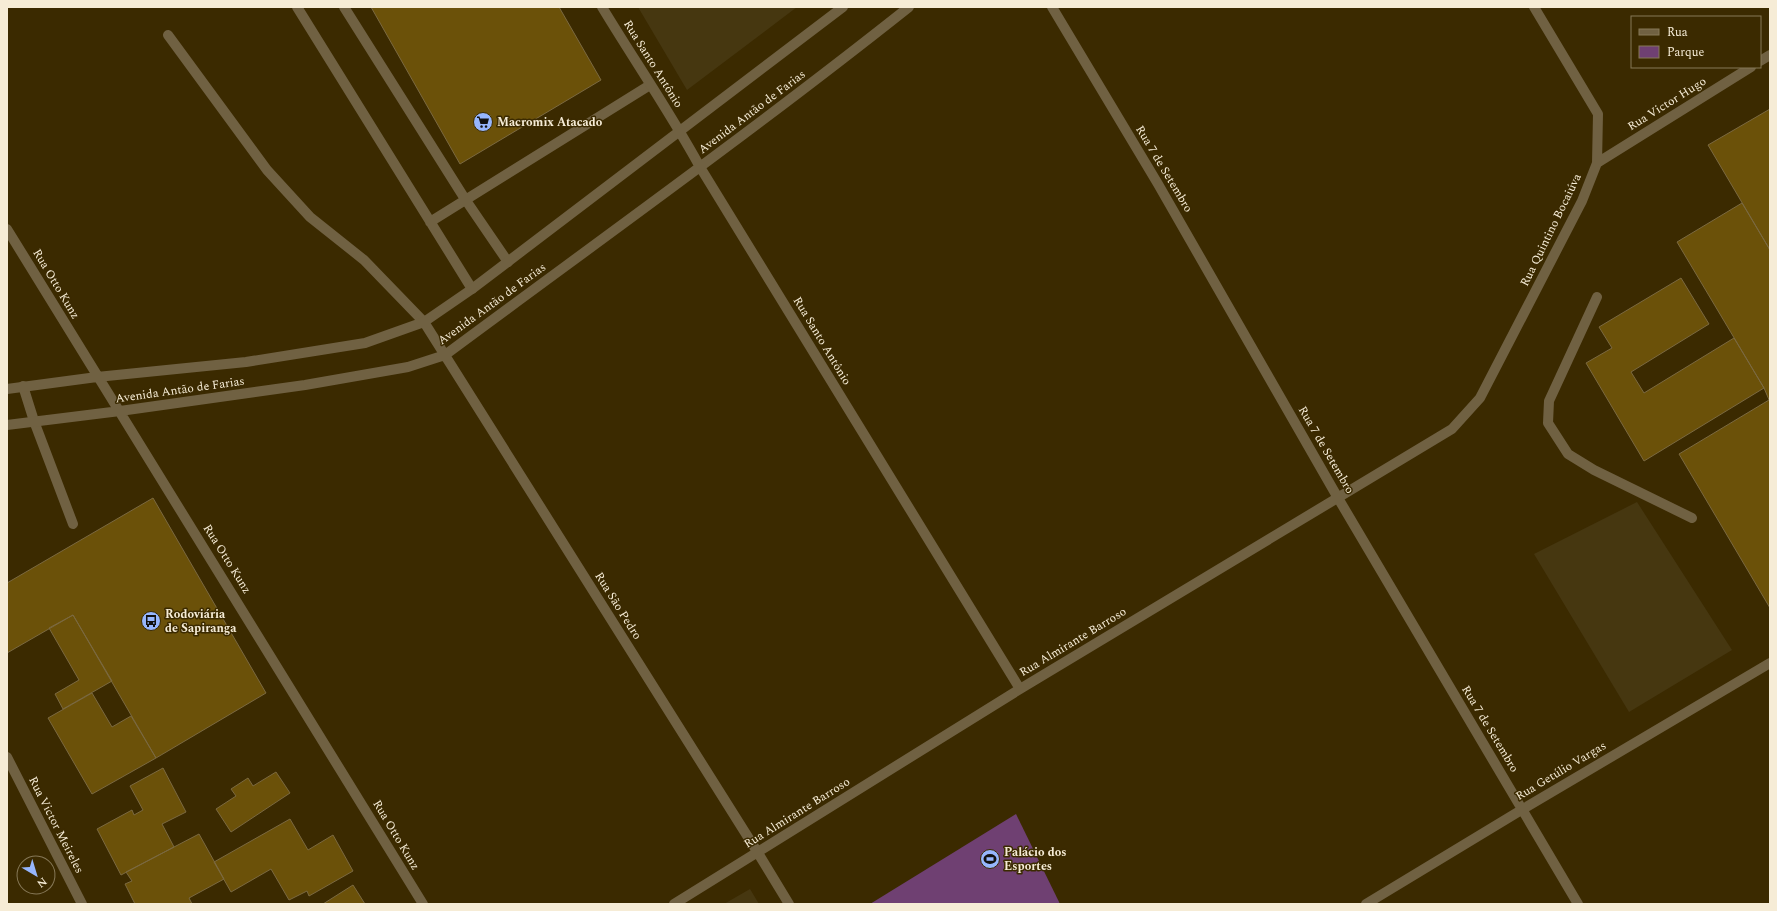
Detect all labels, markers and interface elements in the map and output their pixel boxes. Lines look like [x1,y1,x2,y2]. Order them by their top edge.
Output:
street label: Rua Santo Antônio [618,16,688,112]
legend [1631,16,1761,68]
text: Rua [1667,23,1688,42]
text: Parque [1667,43,1704,62]
street label: Avenida Antão de Farias [694,65,810,159]
street label: Rua Victor Hugo [1624,72,1710,136]
supermarket icon: Macromix Atacado [472,111,494,133]
place label: Macromix Atacado [497,113,603,132]
street label: Rua 7 de Setembro [1130,122,1198,216]
street label: Rua Quintino Bocaiúva [1515,170,1587,290]
street label: Rua Otto Kunz [28,245,84,323]
street label: Avenida Antão de Farias [434,258,550,350]
street label: Rua Santo Antônio [788,293,856,389]
street label: Avenida Antão de Farias [114,372,246,408]
street label: Rua 7 de Setembro [1293,403,1359,497]
street label: Rua Otto Kunz [198,521,256,597]
street label: Rua São Pedro [590,568,646,644]
street label: Rua Almirante Barroso [1016,602,1130,682]
place label: Rodoviária de Sapiranga [165,605,237,638]
bus stop icon: Rodoviária de Sapiranga [140,610,162,632]
street label: Rua 7 de Setembro [1456,682,1524,776]
street label: Rua Getúlio Vargas [1512,736,1610,806]
street label: Rua Victor Meireles [23,773,89,877]
street label: Rua Almirante Barroso [740,773,854,853]
street label: Rua Otto Kunz [368,796,424,874]
place label: Palácio dos Esportes [1004,843,1066,876]
sports icon: Palácio dos Esportes [979,848,1001,870]
north arrow [16,855,56,895]
text: N [33,873,51,892]

